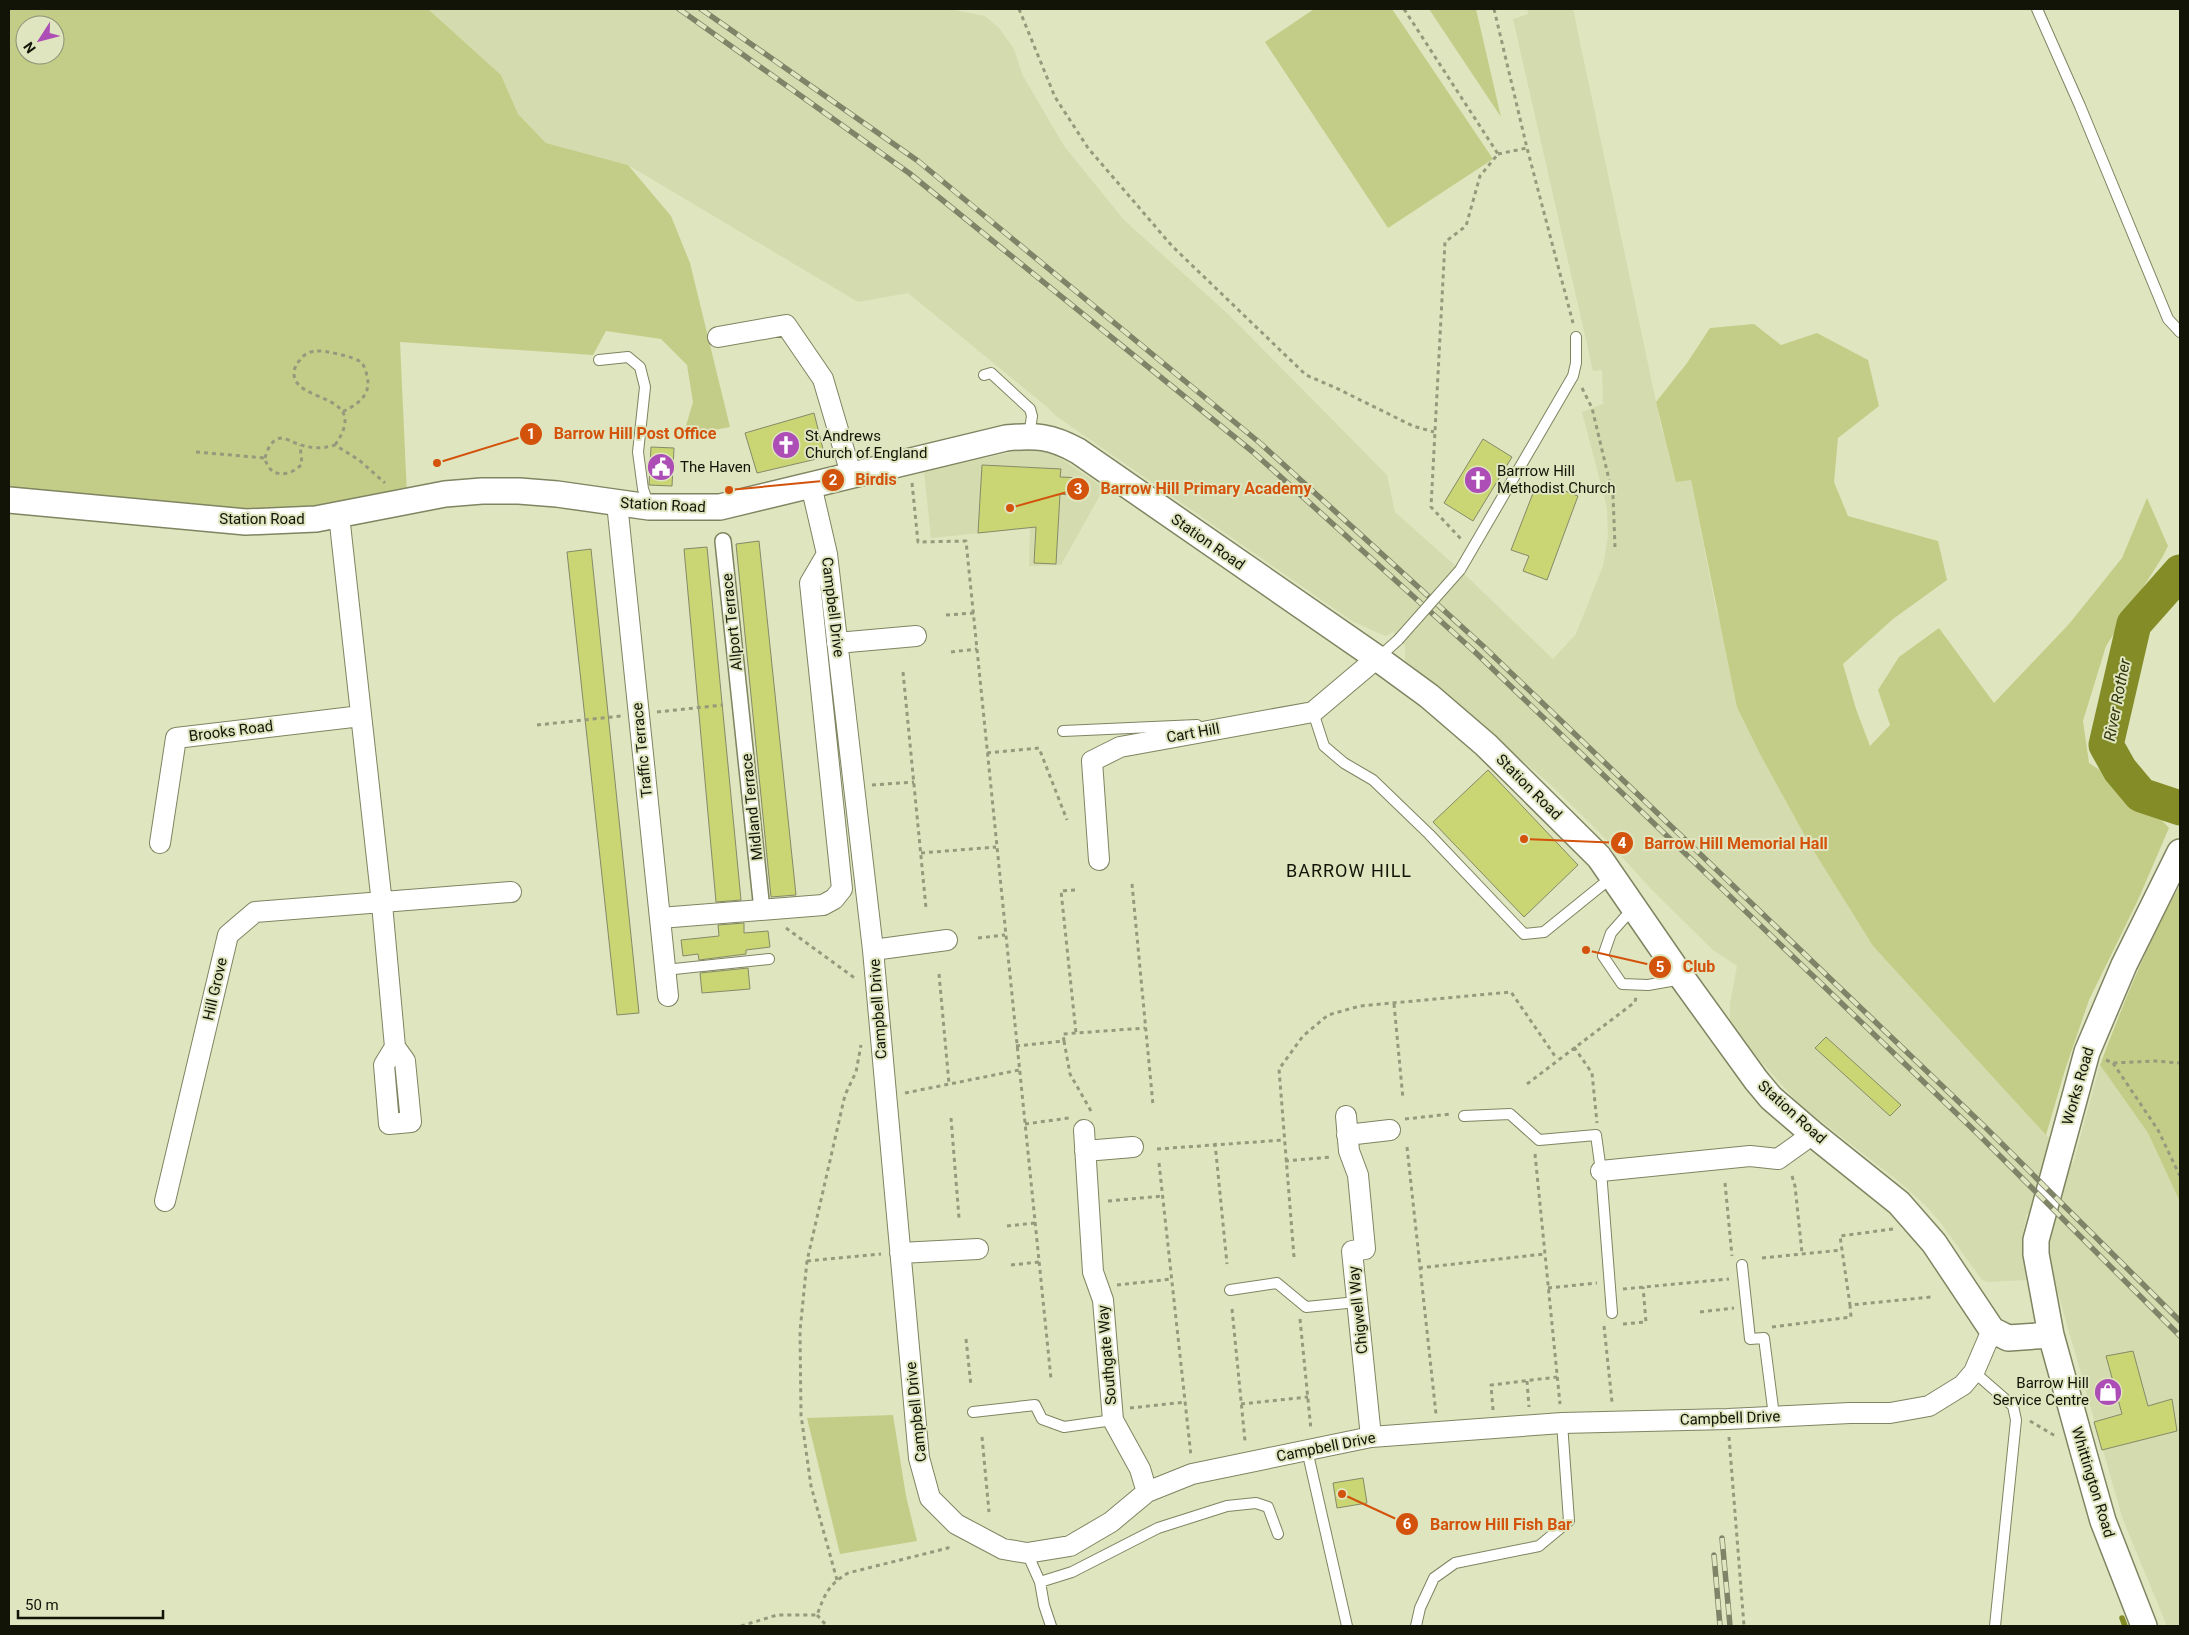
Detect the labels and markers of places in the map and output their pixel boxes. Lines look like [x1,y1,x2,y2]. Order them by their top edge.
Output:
callout: Barrow Hill Post Office [519,418,726,449]
place label: St Andrews Church of England [805,427,927,462]
church icon: St Andrews Church of England [771,430,801,460]
public building icon: The Haven [646,452,676,482]
place label: The Haven [680,458,751,476]
place label: Barrrow Hill Methodist Church [1497,462,1616,497]
callout: Birdis [821,464,907,495]
church icon: Barrrow Hill Methodist Church [1463,465,1493,495]
callout: Barrow Hill Primary Academy [1065,473,1321,504]
callout: Barrow Hill Memorial Hall [1609,828,1838,859]
callout: Club [1648,951,1725,982]
place label: Barrow Hill Service Centre [1993,1374,2089,1409]
shop icon: Barrow Hill Service Centre [2093,1377,2123,1407]
callout: Barrow Hill Fish Bar [1395,1509,1581,1540]

